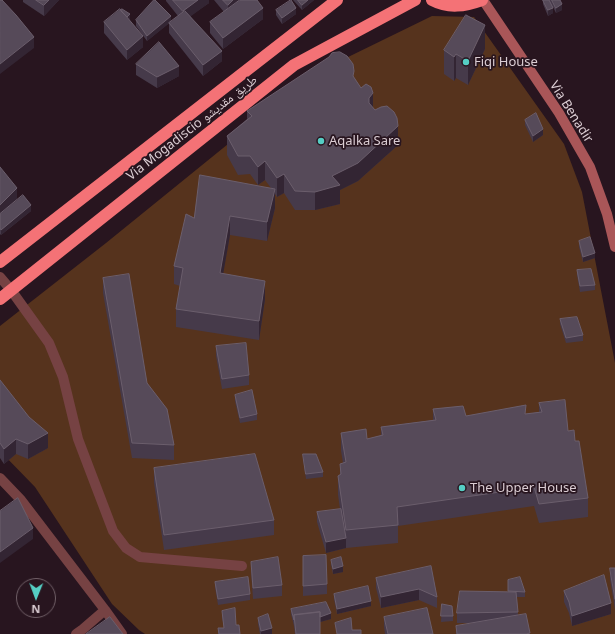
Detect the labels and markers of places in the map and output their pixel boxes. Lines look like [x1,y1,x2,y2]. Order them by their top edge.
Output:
place label: Fiqi House [474,54,538,70]
marker: Fiqi House [461,57,471,67]
place label: Aqalka Sare [329,133,400,149]
marker: Aqalka Sare [316,136,326,146]
place label: The Upper House [470,480,577,496]
marker: The Upper House [457,483,467,493]

